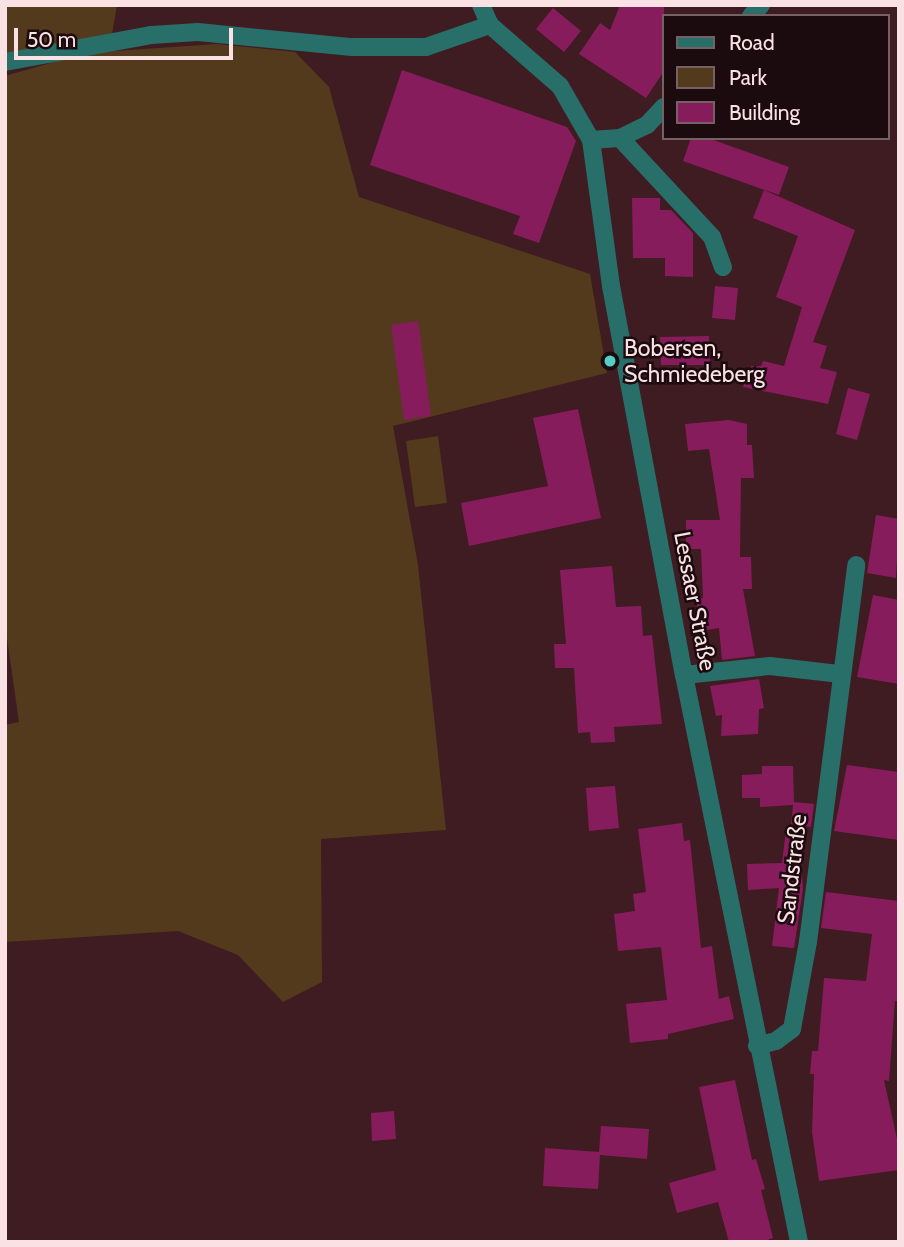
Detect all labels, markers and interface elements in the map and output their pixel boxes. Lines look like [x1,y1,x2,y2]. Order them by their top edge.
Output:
scale bar [18,14,236,58]
legend [662,14,890,140]
text: 50 m [27,27,76,52]
text: Road [729,30,775,55]
text: Park [729,65,767,90]
text: Building [729,100,800,125]
place label: Bobersen, Schmiedeberg [624,334,765,388]
marker: Bobersen, Schmiedeberg [602,353,618,369]
street label: Lessaer Straße [668,529,722,673]
street label: Sandstraße [772,813,812,925]

